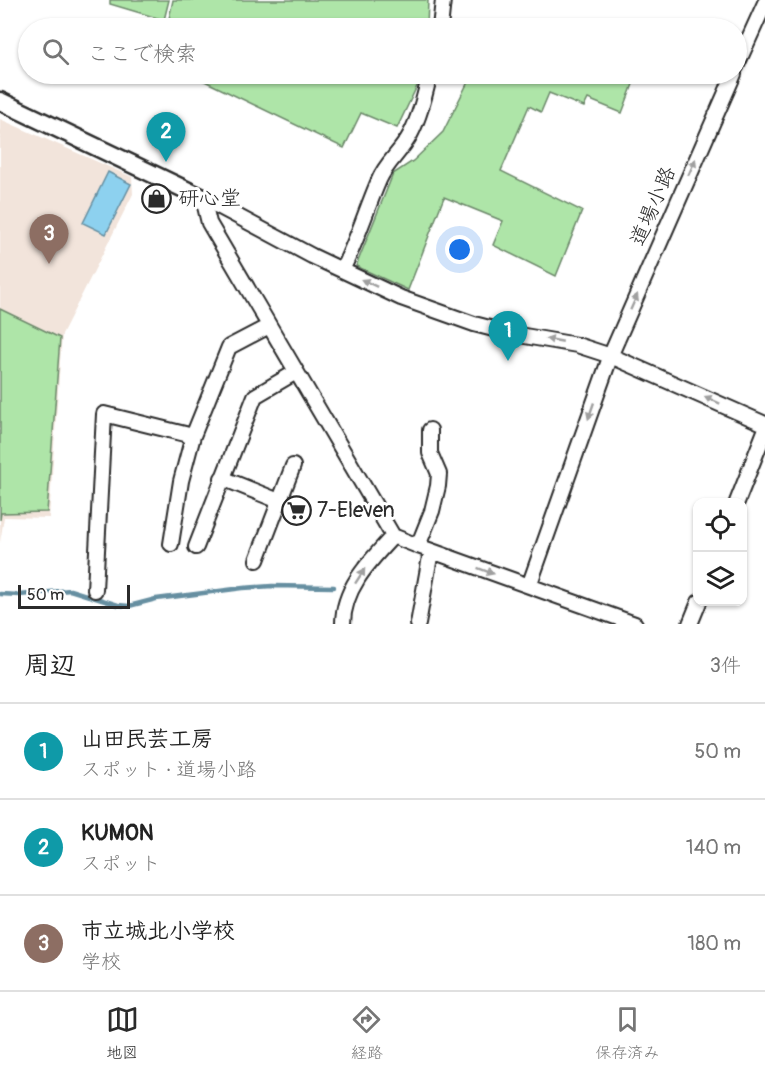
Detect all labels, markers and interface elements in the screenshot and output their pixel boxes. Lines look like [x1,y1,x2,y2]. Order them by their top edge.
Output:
search box [18,18,747,84]
icon: search [39,35,72,68]
text: ここで検索 [87,40,197,68]
pin: 2 [146,112,186,162]
one-way arrow [688,158,697,176]
street label: 道場小路 [624,162,682,250]
shop icon: 研心堂 [141,182,173,214]
place label: 研心堂 [178,185,241,212]
pin: 3 [29,214,68,264]
your location [445,235,474,264]
one-way arrow [360,278,377,287]
one-way arrow [630,293,640,311]
pin: 1 [488,312,528,361]
one-way arrow [544,335,563,344]
one-way arrow [703,396,720,405]
one-way arrow [586,402,596,420]
supermarket icon: 7-Eleven [280,494,312,526]
place label: 7-Eleven [317,497,395,524]
map controls [693,498,747,606]
button: locate [693,498,747,552]
button: layers [693,552,747,606]
one-way arrow [477,566,495,576]
one-way arrow [354,568,365,584]
scale bar [18,582,130,610]
text: 50 m [27,585,64,605]
text: 周辺 [24,650,76,682]
text: 3件 [710,653,741,678]
text: 山田民芸工房 [81,725,213,753]
text: 1 [40,739,47,764]
text: 50 m [694,739,741,764]
text: スポット · 道場小路 [81,757,256,782]
text: KUMON [81,819,154,847]
text: 2 [38,835,49,860]
text: 140 m [686,835,741,860]
text: スポット [81,851,161,876]
text: 市立城北小学校 [81,917,235,945]
text: 3 [38,931,49,956]
text: 180 m [687,931,741,956]
text: 学校 [81,949,121,974]
tab: 地図 [106,1003,139,1063]
tab: 経路 [350,1003,383,1063]
tab: 保存済み [595,1003,659,1063]

